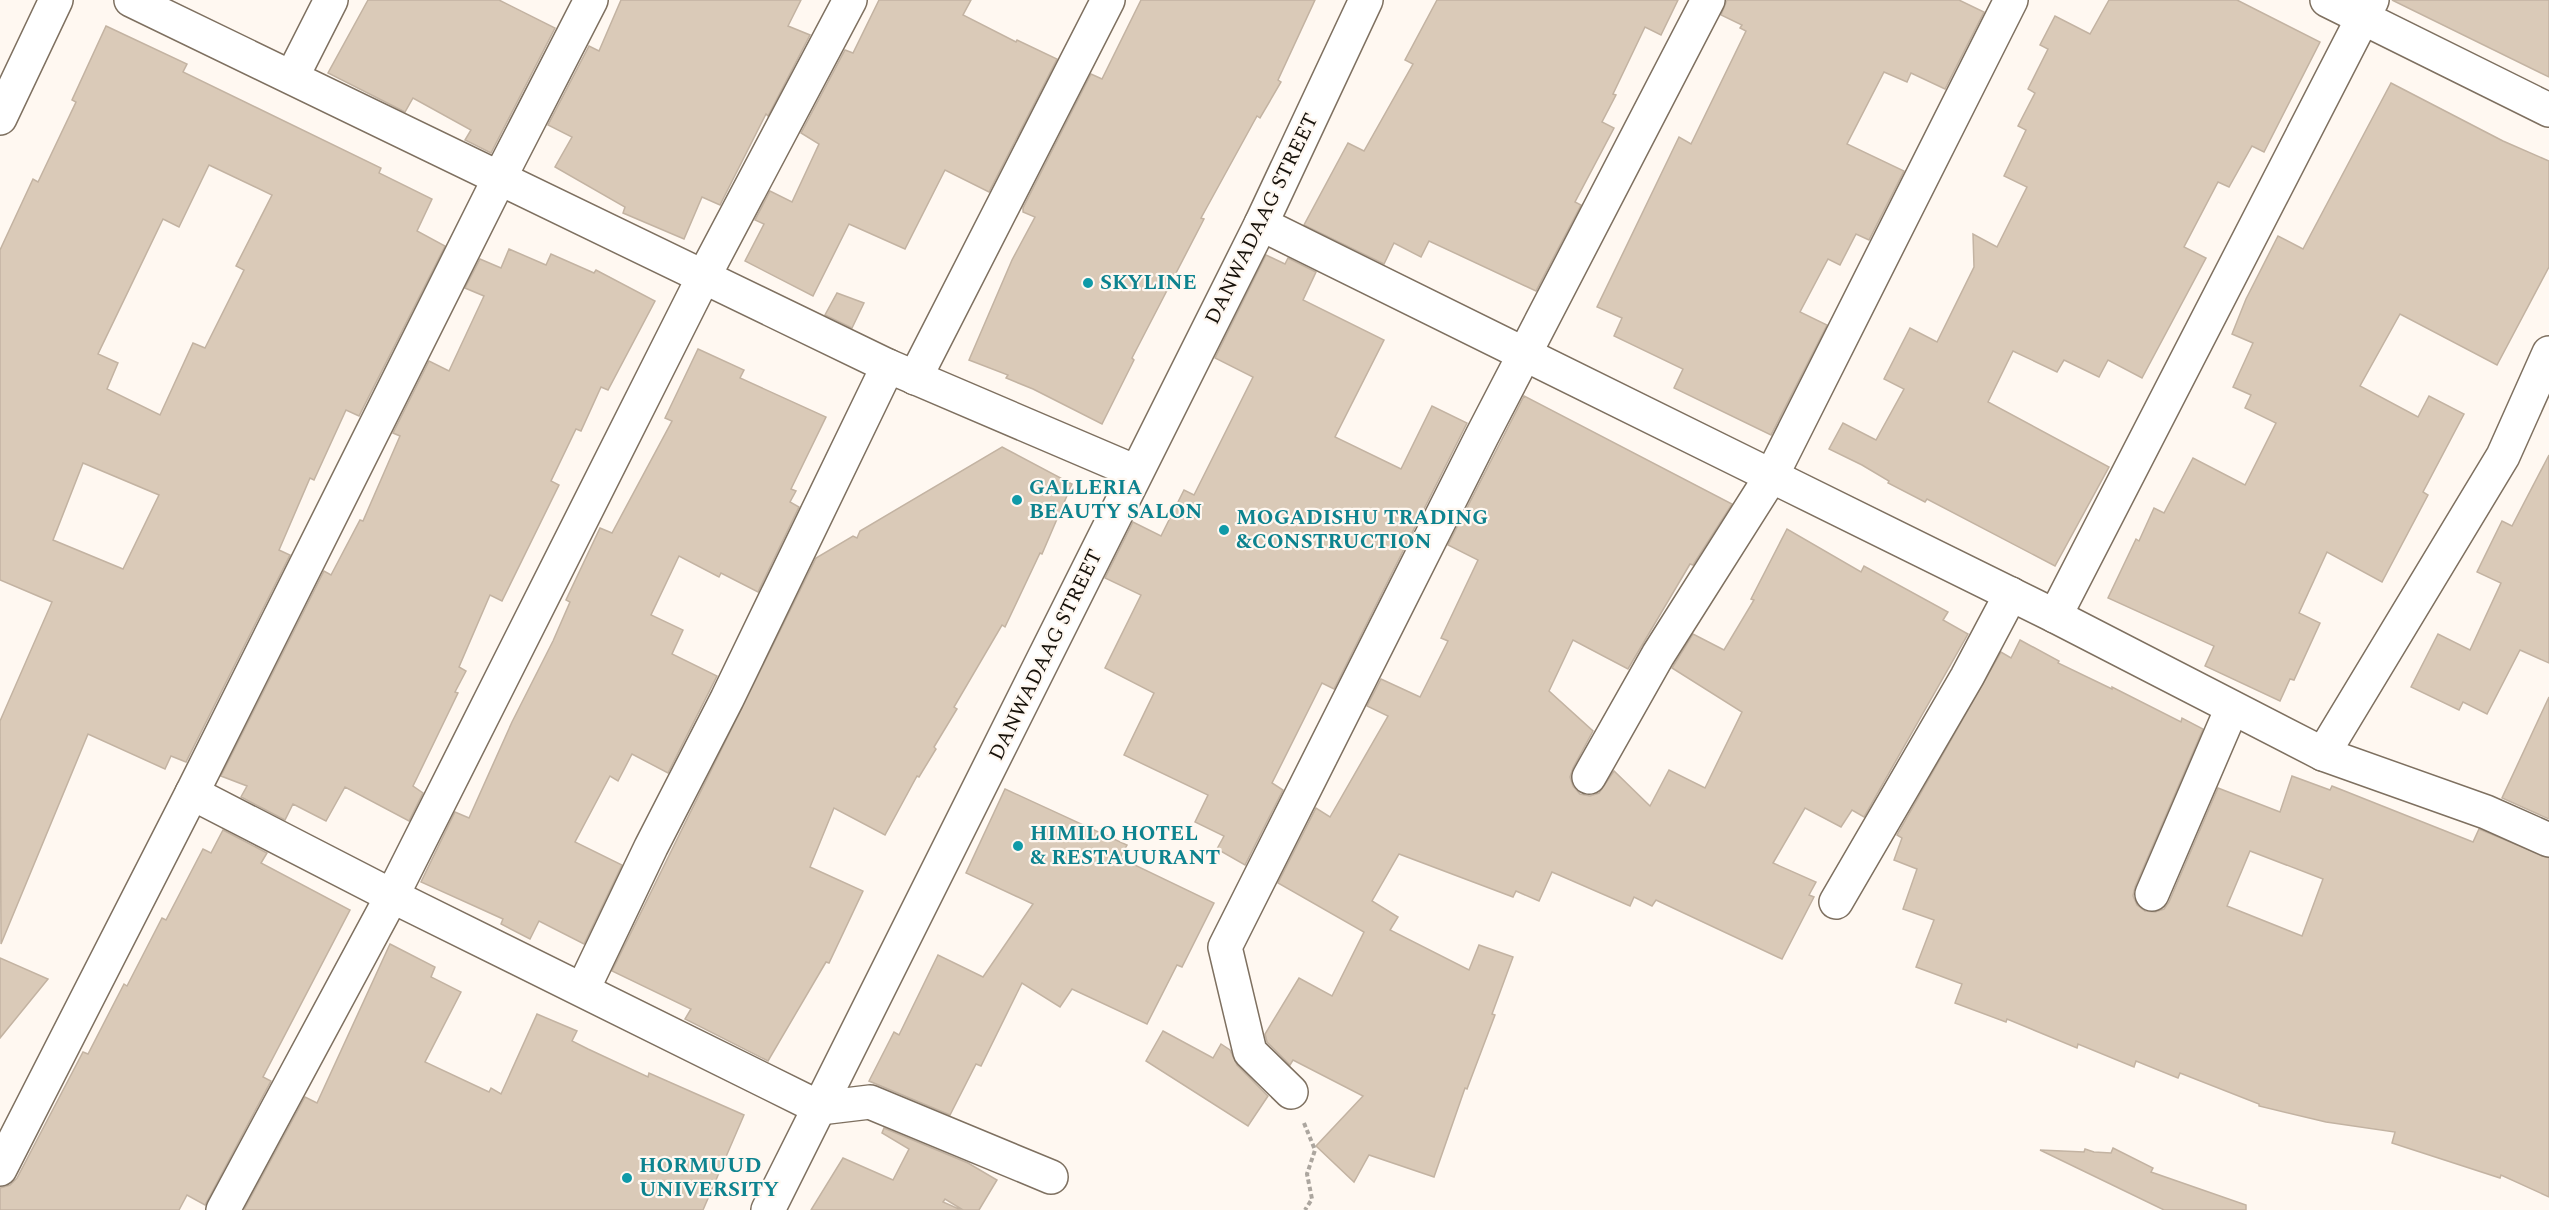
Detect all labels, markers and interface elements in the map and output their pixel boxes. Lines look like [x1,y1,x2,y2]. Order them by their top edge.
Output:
street label: DANWADAAG STREET [1197,108,1327,330]
place label: SKYLINE [1100,267,1197,299]
marker: SKYLINE [1081,276,1095,290]
place label: GALLERIA BEAUTY SALON [1029,472,1202,528]
marker: GALLERIA BEAUTY SALON [1010,493,1024,507]
place label: MOGADISHU TRADING &CONSTRUCTION [1236,502,1488,558]
marker: MOGADISHU TRADING &CONSTRUCTION [1217,523,1231,537]
street label: DANWADAAG STREET [981,544,1111,766]
place label: HIMILO HOTEL & RESTAUURANT [1030,818,1220,874]
marker: HIMILO HOTEL & RESTAUURANT [1011,839,1025,853]
place label: HORMUUD UNIVERSITY [639,1150,779,1206]
marker: HORMUUD UNIVERSITY [620,1171,634,1185]

